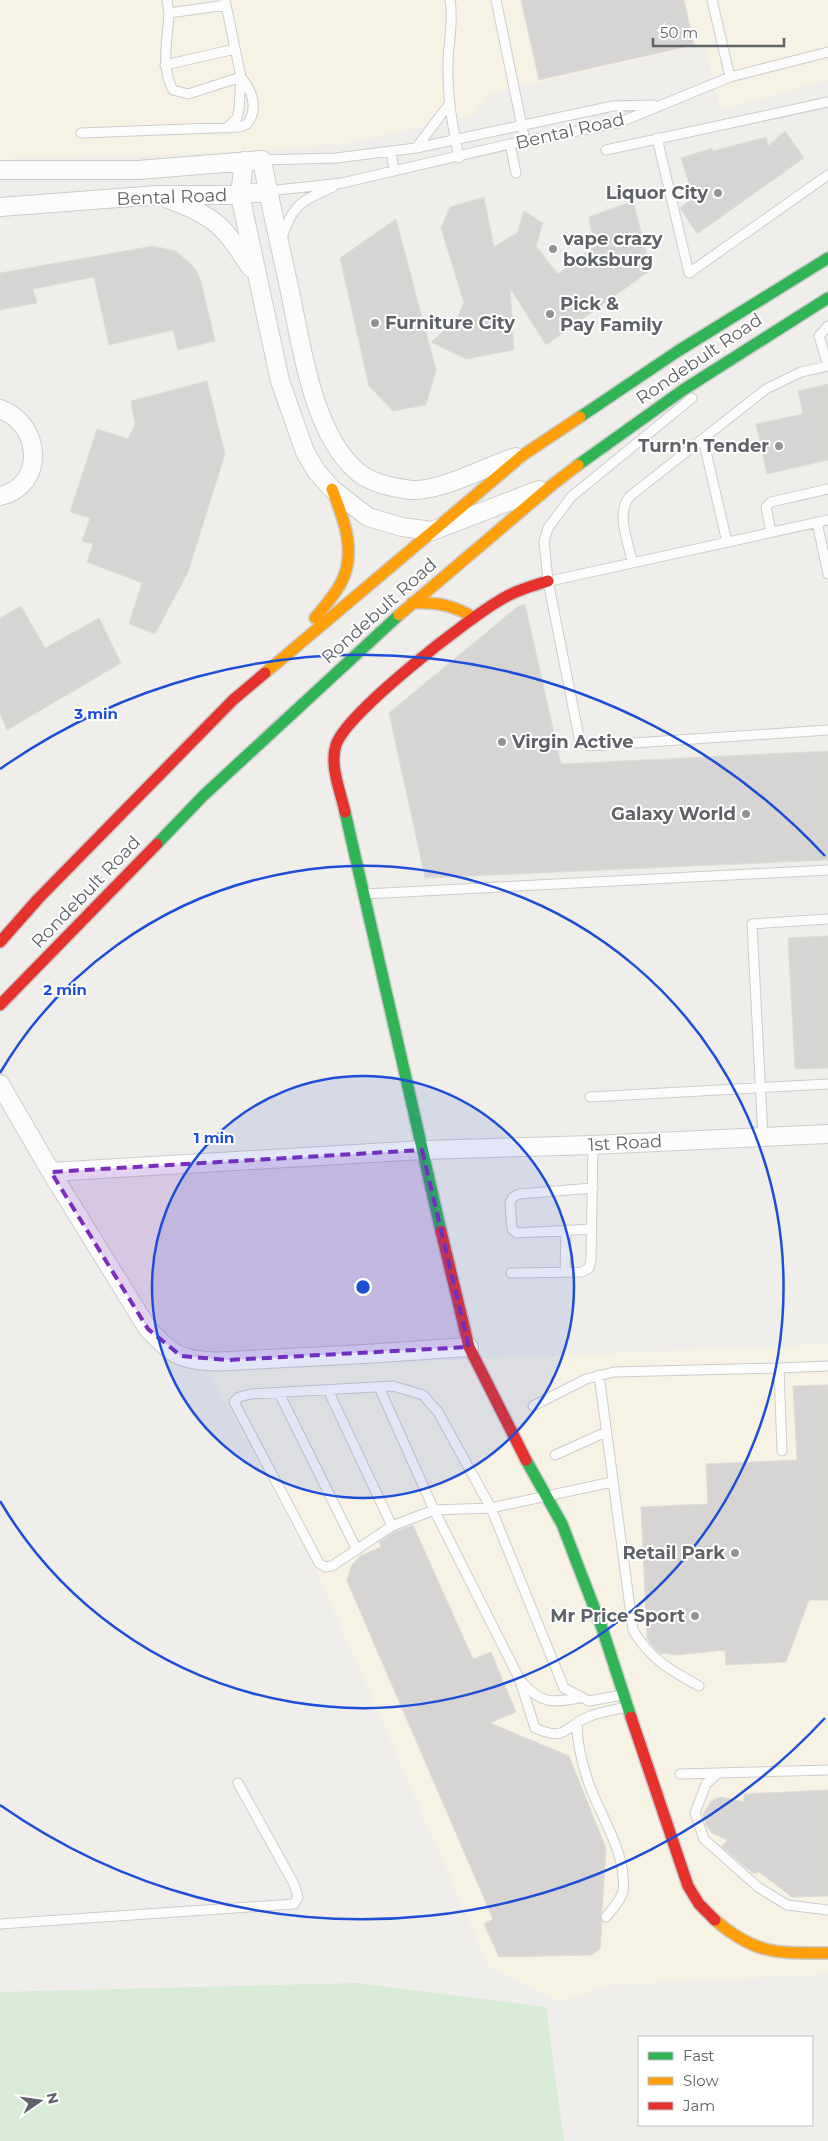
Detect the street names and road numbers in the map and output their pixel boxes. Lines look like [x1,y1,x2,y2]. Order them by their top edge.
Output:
street label: Bental Road [514,108,626,154]
street label: Bental Road [116,184,228,210]
street label: Rondebult Road [632,309,766,409]
street label: Rondebult Road [317,553,441,669]
street label: Rondebult Road [27,831,145,953]
street label: 1st Road [587,1130,663,1156]

